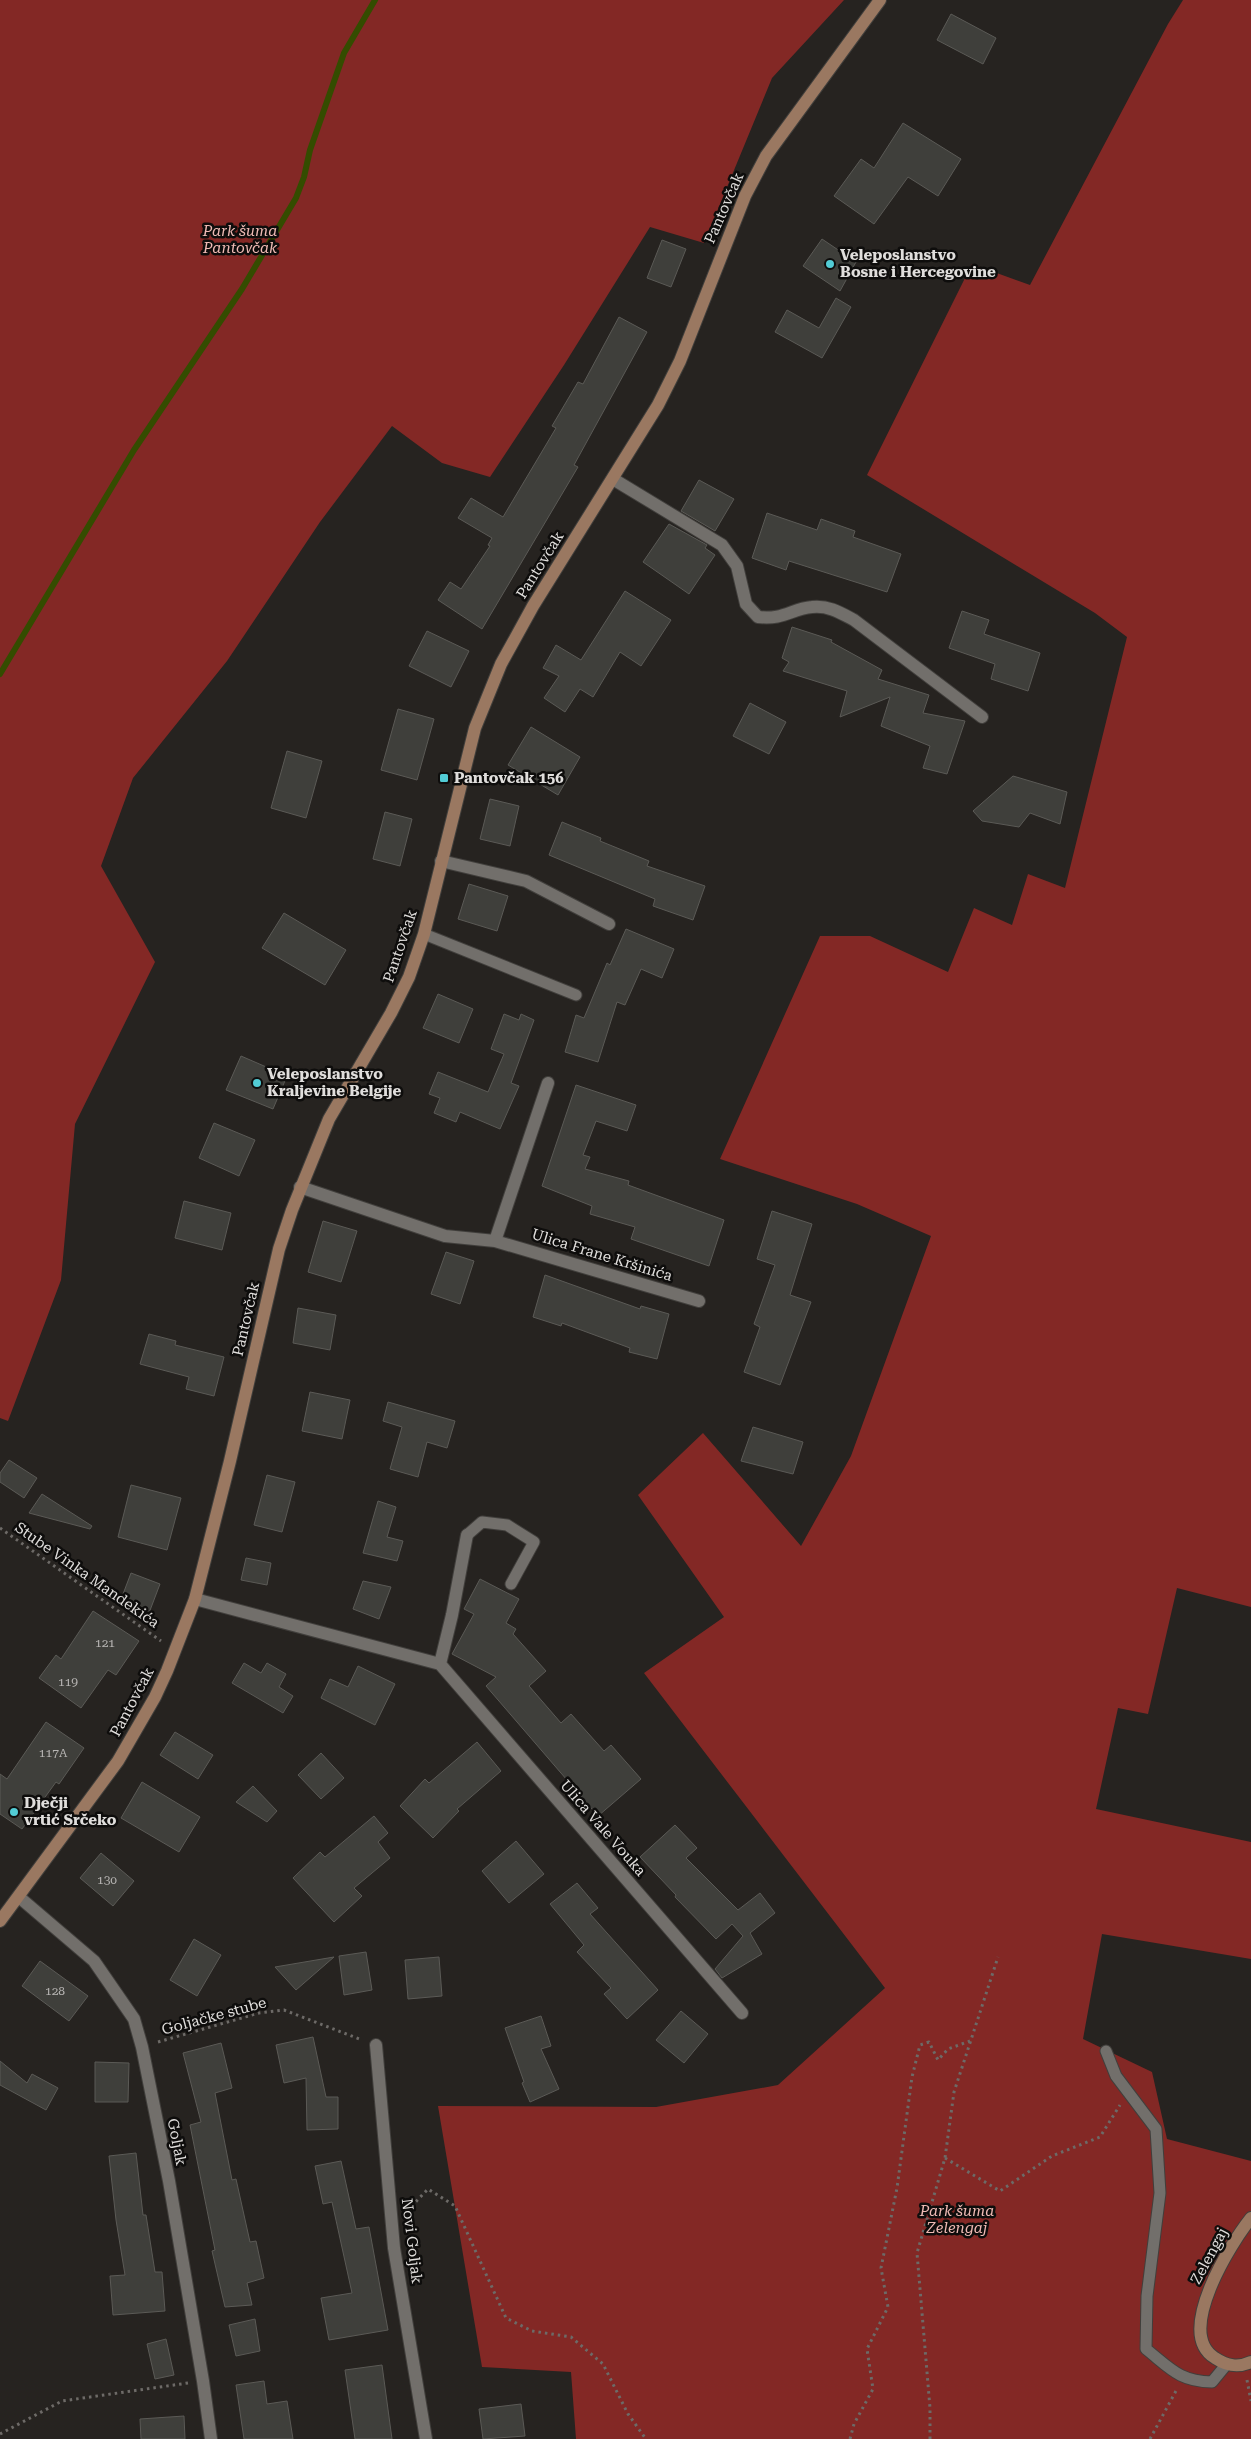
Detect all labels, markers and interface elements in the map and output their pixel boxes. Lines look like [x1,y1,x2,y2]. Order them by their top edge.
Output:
street label: Pantovčak [700,169,748,246]
park label: Park šuma Pantovčak [202,222,278,257]
place label: Veleposlanstvo Bosne i Hercegovine [840,246,996,281]
marker: Veleposlanstvo Bosne i Hercegovine [824,258,836,270]
street label: Pantovčak [512,528,568,602]
place label: Pantovčak 156 [454,769,564,787]
marker: Pantovčak 156 [438,772,450,784]
street label: Pantovčak [379,907,421,985]
place label: Veleposlanstvo Kraljevine Belgije [267,1065,402,1100]
marker: Veleposlanstvo Kraljevine Belgije [251,1077,263,1089]
street label: Ulica Frane Kršinića [529,1225,675,1285]
street label: Pantovčak [229,1280,263,1358]
street label: Stube Vinka Mandekića [11,1518,163,1632]
house number: 121 [95,1636,115,1650]
street label: Pantovčak [106,1664,158,1740]
house number: 119 [58,1675,78,1689]
house number: 117A [39,1746,68,1760]
street label: Ulica Vale Vouka [556,1776,650,1880]
place label: Dječji vrtić Srčeko [24,1794,117,1829]
marker: Dječji vrtić Srčeko [8,1806,20,1818]
house number: 130 [97,1873,117,1887]
house number: 128 [45,1984,65,1998]
street label: Goljačke stube [160,1993,268,2039]
street label: Goljak [164,2117,190,2168]
street label: Novi Goljak [398,2197,426,2285]
park label: Park šuma Zelengaj [919,2202,994,2237]
street label: Zelengaj [1187,2225,1231,2287]

